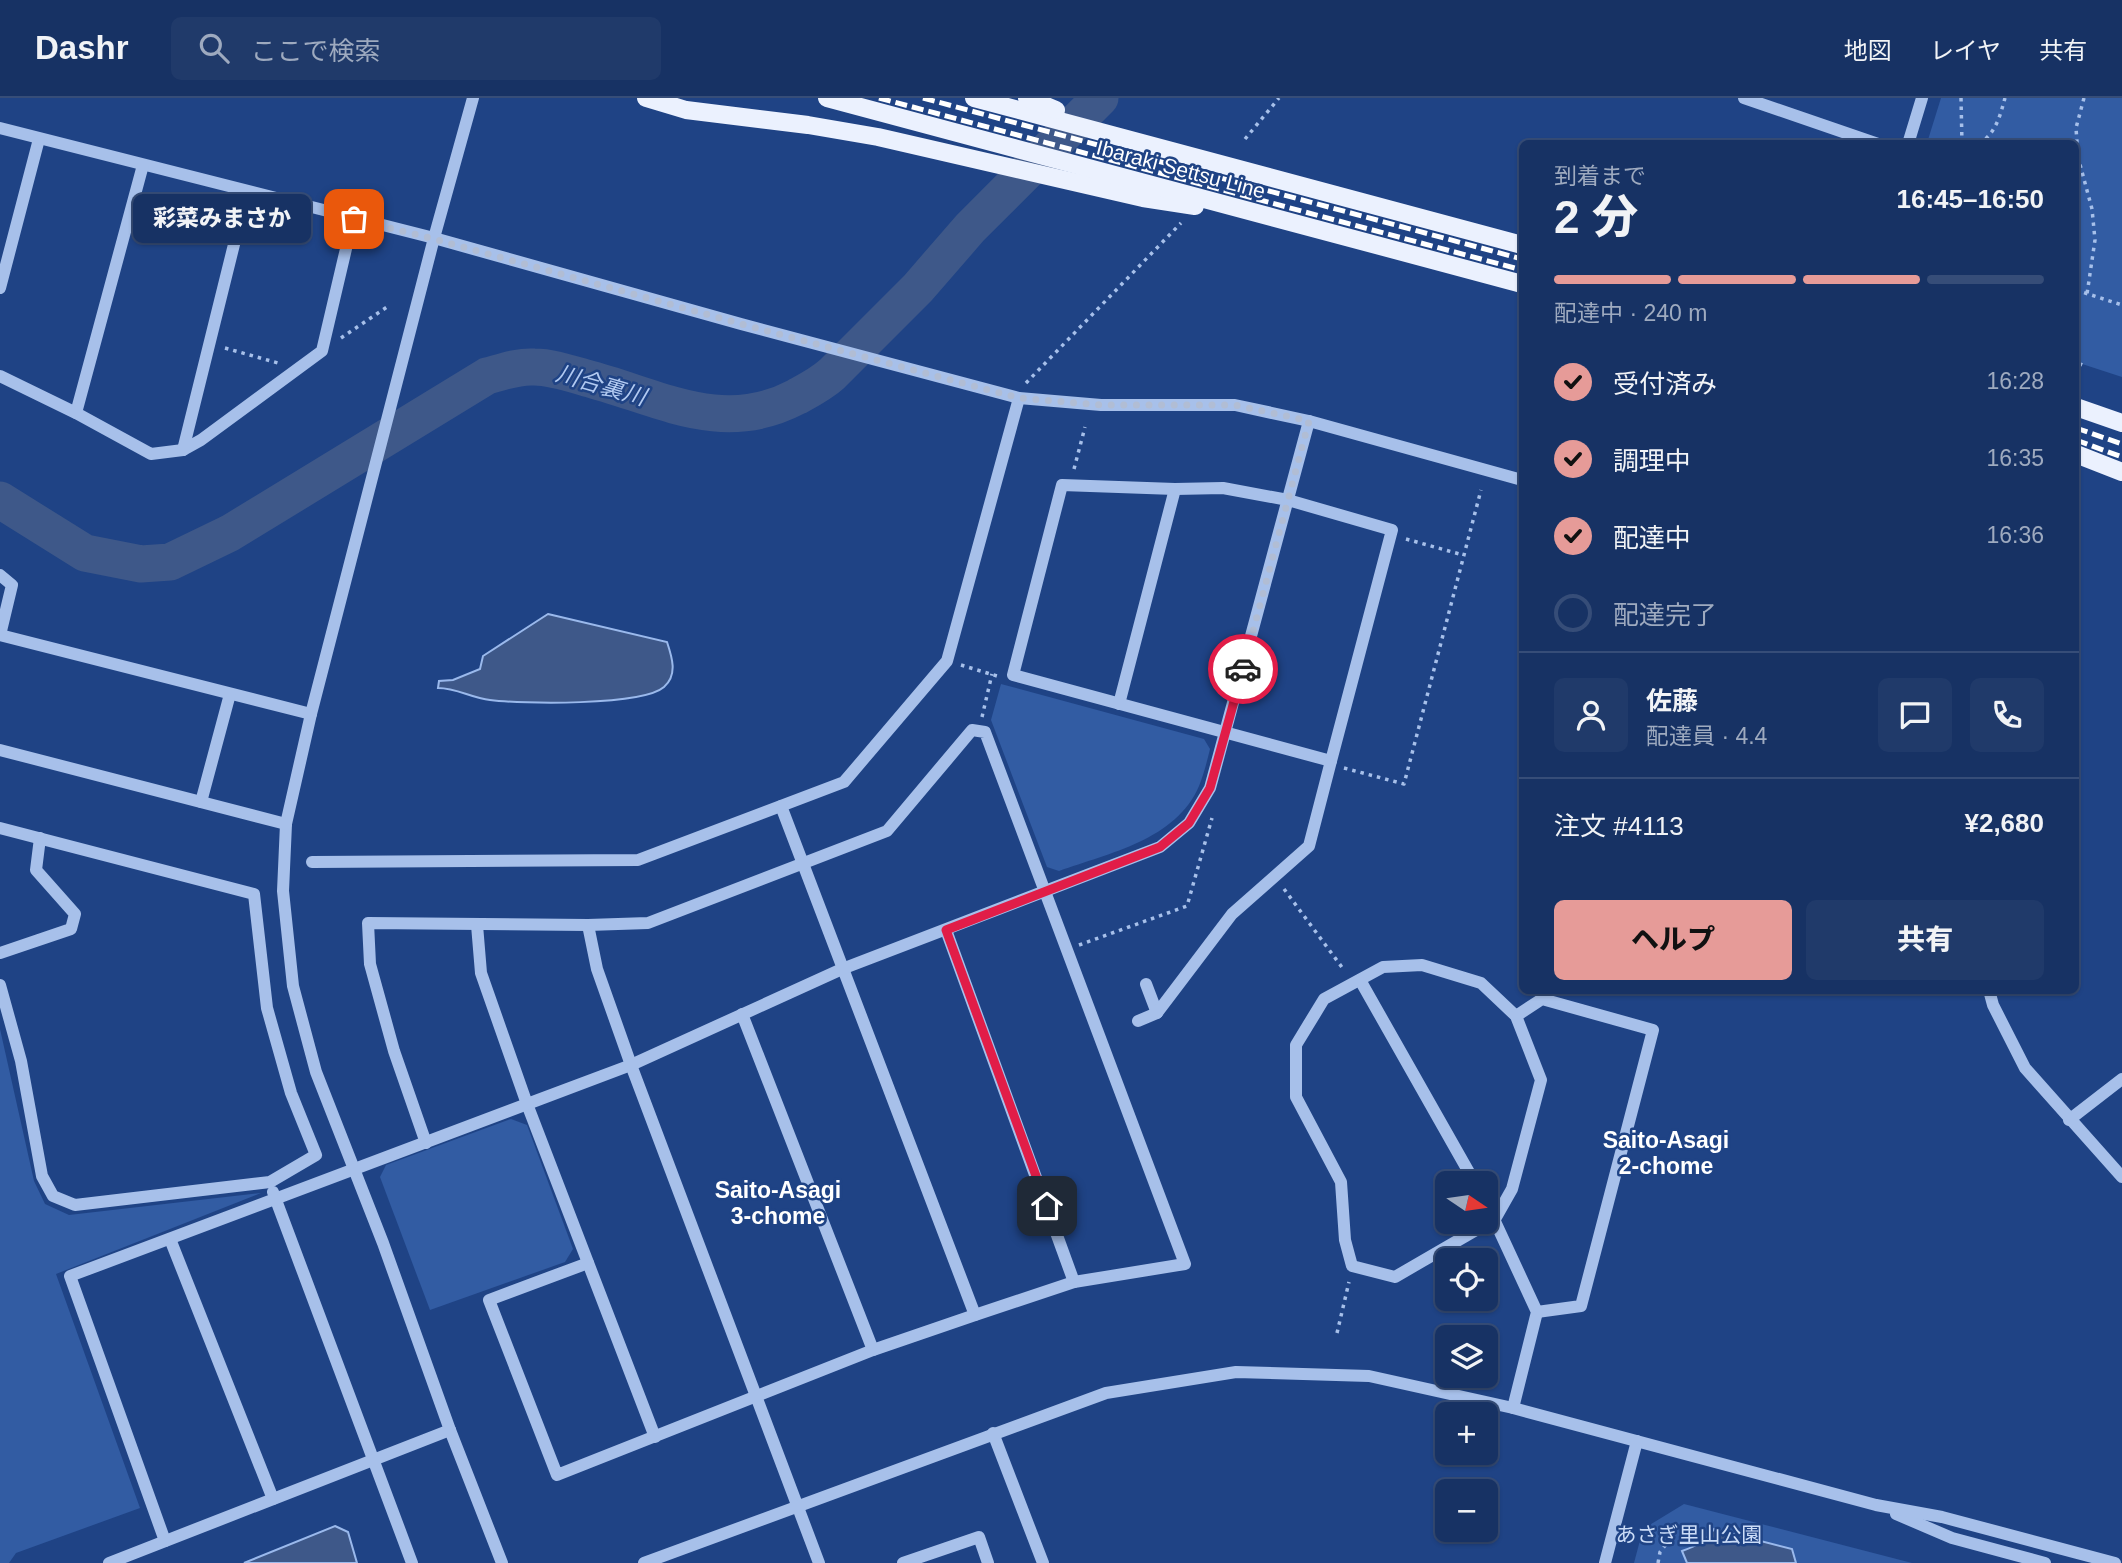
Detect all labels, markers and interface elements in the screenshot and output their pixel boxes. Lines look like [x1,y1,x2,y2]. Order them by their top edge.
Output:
search box [171,17,661,80]
text: Dashr [35,29,129,66]
icon: search [195,29,233,67]
text: ここで検索 [251,36,381,66]
text: 地図 [1844,37,1892,64]
text: レイヤ [1930,37,2001,64]
text: 共有 [2039,37,2087,64]
street label: Ibaraki Settsu Line [1094,135,1268,203]
text: 到着まで [1554,163,1646,189]
text: 16:45–16:50 [1897,184,2044,214]
pin [324,189,384,249]
text: 2 分 [1554,191,1638,243]
callout: 彩菜みまさか [134,194,312,244]
icon: bag [335,200,373,238]
text: 彩菜みまさか [153,205,291,231]
text: 配達中 · 240 m [1554,300,1707,326]
water label: 川合裏川 [553,360,652,411]
icon: check [1554,363,1592,401]
text: 16:28 [1986,368,2044,394]
text: 受付済み [1613,369,1717,399]
icon: check [1554,440,1592,478]
text: 16:35 [1986,445,2044,471]
text: 調理中 [1613,446,1691,476]
icon: check [1554,517,1592,555]
text: 16:36 [1986,522,2044,548]
text: 配達中 [1613,523,1691,553]
text: 配達完了 [1613,600,1717,630]
courier [1208,634,1278,704]
icon: car [1224,650,1262,688]
button: person [1554,678,1628,752]
button: chat [1878,678,1952,752]
button: phone [1970,678,2044,752]
text: 佐藤 [1646,686,1698,716]
text: 配達員 · 4.4 [1646,723,1767,749]
text: ¥2,680 [1964,808,2044,838]
text: 注文 #4113 [1554,811,1684,841]
button: ヘルプ [1554,900,1792,980]
button: 共有 [1806,900,2044,980]
district label: Saito-Asagi 2-chome [1603,1127,1729,1179]
north arrow [1435,1171,1498,1234]
map controls [1435,1171,1498,1542]
pin [1017,1176,1077,1236]
district label: Saito-Asagi 3-chome [715,1177,841,1229]
icon: home [1028,1187,1066,1225]
button: locate [1435,1248,1498,1311]
button: layers [1435,1325,1498,1388]
button: + [1435,1402,1498,1465]
button: − [1435,1479,1498,1542]
park label: あさぎ里山公園 [1616,1523,1763,1546]

